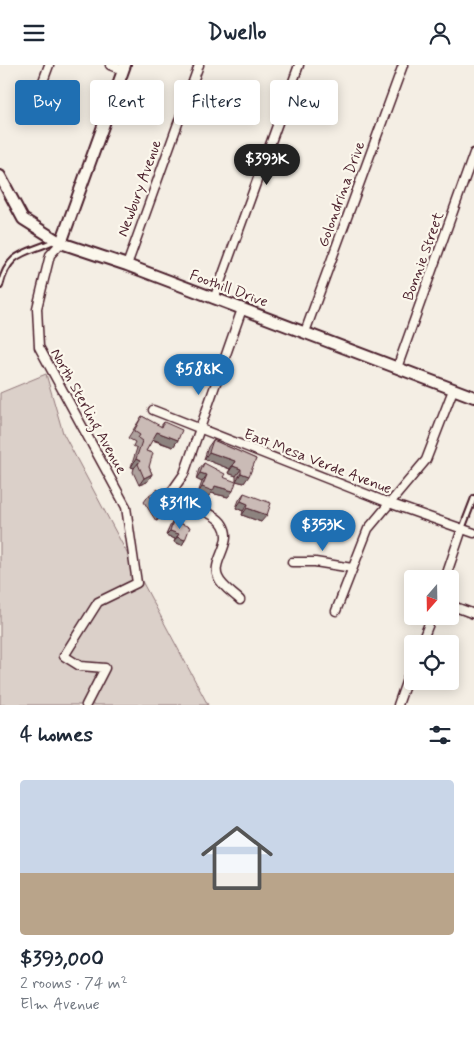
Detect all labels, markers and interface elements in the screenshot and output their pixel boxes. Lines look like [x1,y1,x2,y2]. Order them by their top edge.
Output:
icon: menu [20,19,48,47]
text: Dwello [207,19,267,47]
icon: person [426,19,454,47]
chip: Buy [15,80,80,125]
chip: Rent [90,80,164,125]
chip: Filters [174,80,260,125]
chip: New [270,80,338,125]
street label: Newbury Avenue [113,137,167,240]
street label: Golondrina Drive [314,139,370,250]
pin: $393K [232,143,302,186]
text: $393K [245,149,289,170]
street label: Bonnie Street [399,209,449,304]
street label: Foothill Drive [187,266,271,312]
street label: North Sterling Avenue [44,345,131,478]
pin: $588K [164,353,234,396]
text: $588K [175,359,223,380]
street label: East Mesa Verde Avenue [241,424,395,499]
pin: $311K [145,487,215,530]
text: $311K [159,493,201,514]
pin: $353K [288,509,358,552]
text: $353K [302,515,345,536]
north arrow [404,570,459,625]
map controls [404,570,459,690]
button: locate [404,635,459,690]
text: 4 homes [20,721,93,749]
icon: filters [426,721,454,749]
icon: home [192,813,282,903]
text: $393,000 [20,945,104,973]
text: 2 rooms · 74 m² [20,973,128,994]
text: Elm Avenue [20,994,100,1015]

